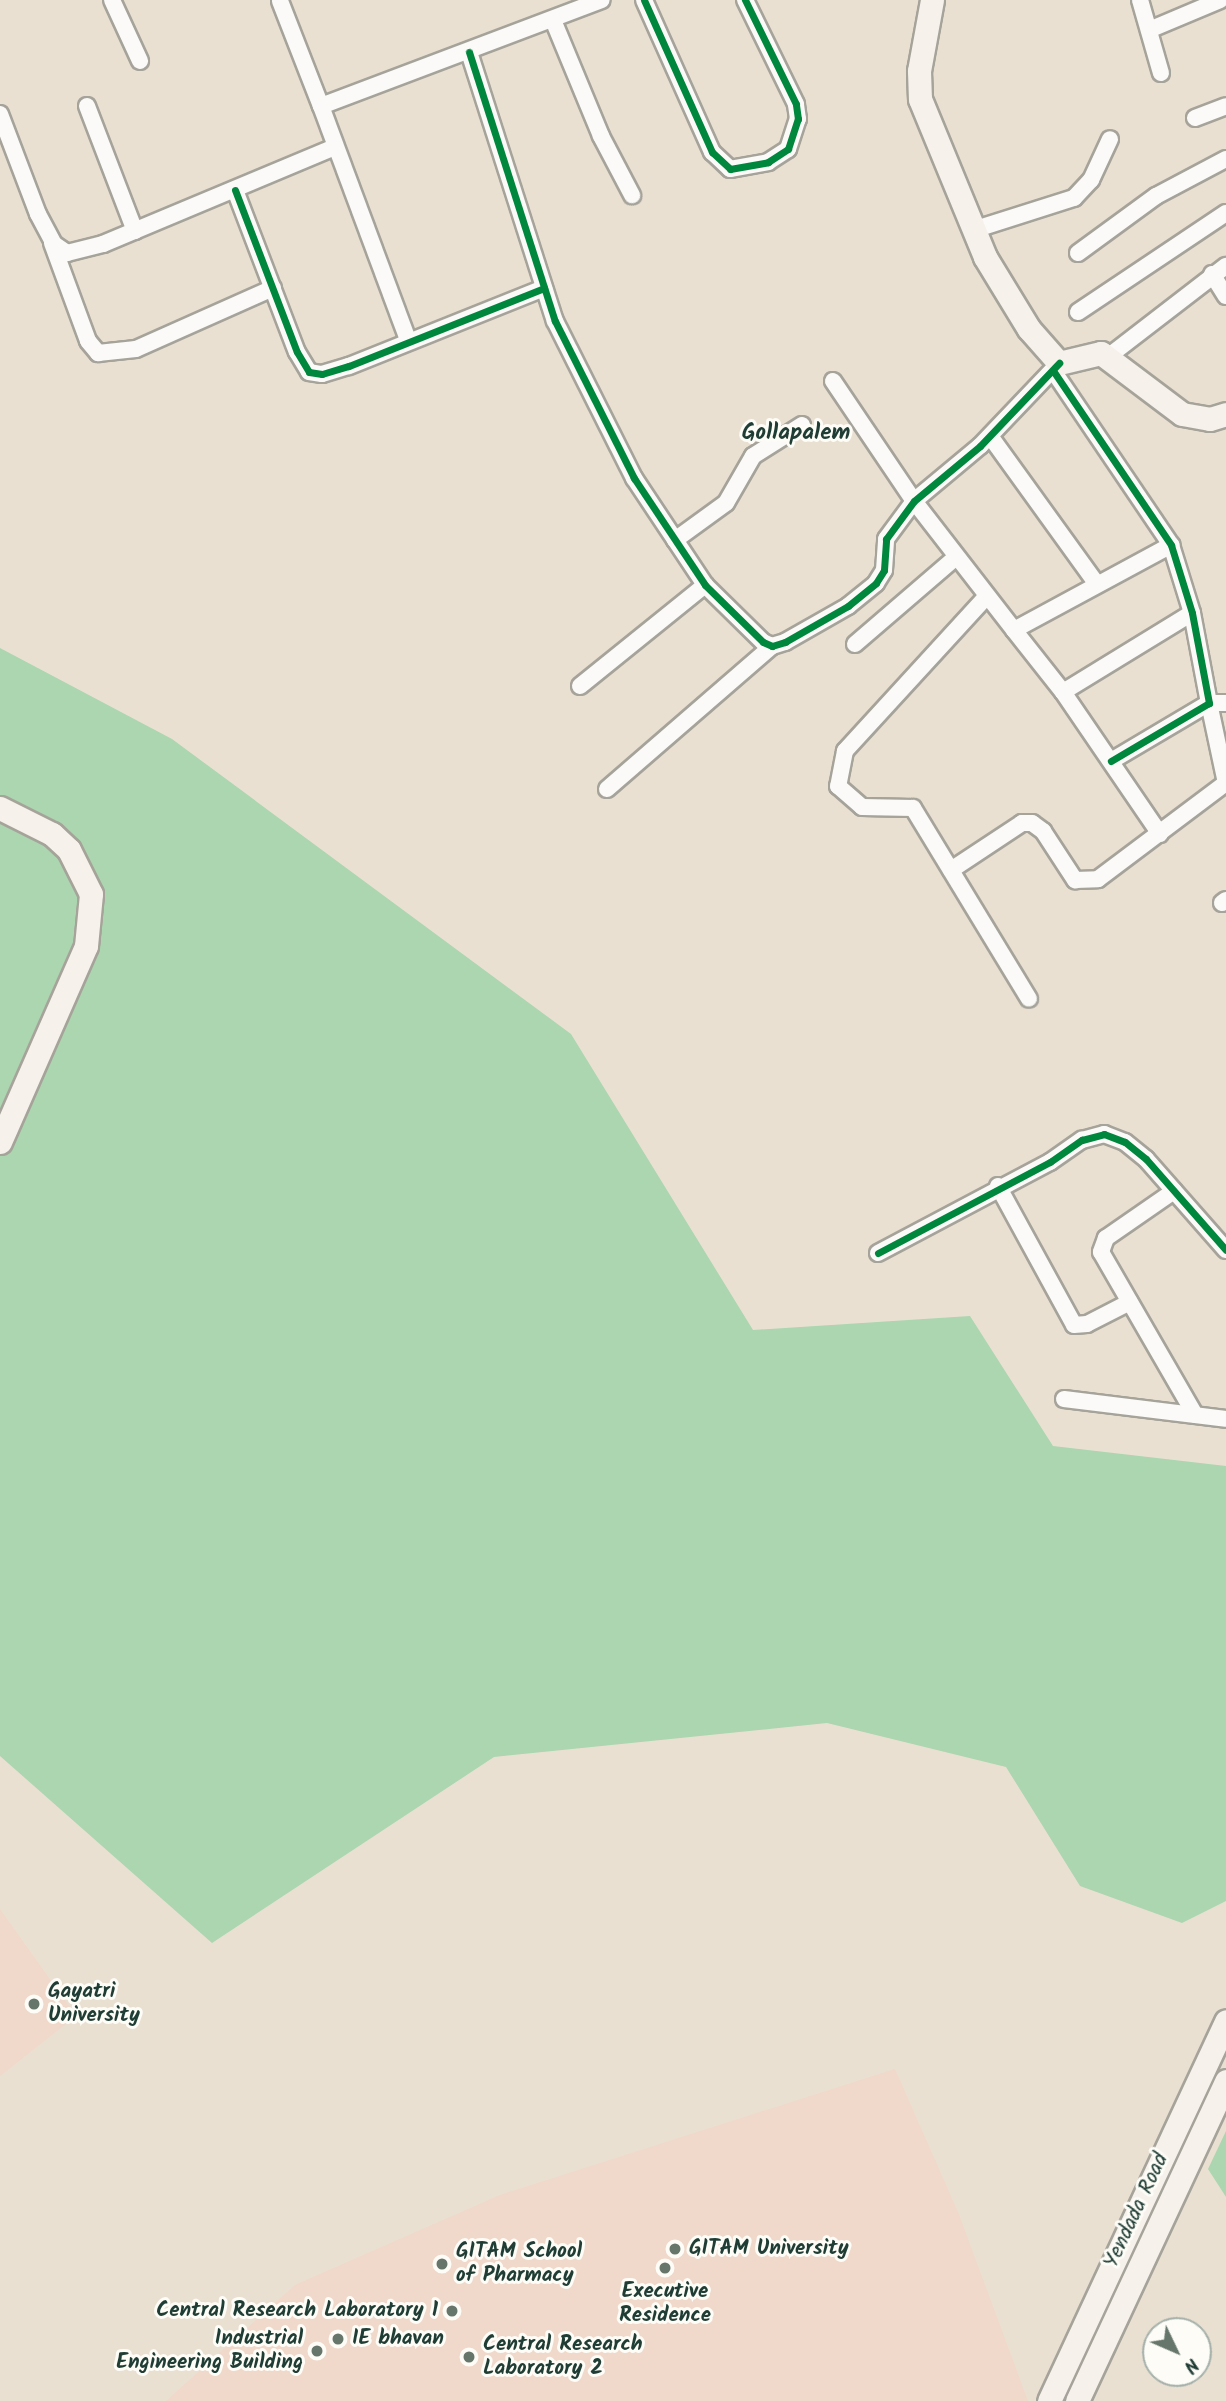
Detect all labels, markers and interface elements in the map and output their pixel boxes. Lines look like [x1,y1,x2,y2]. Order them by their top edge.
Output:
district label: Gollapalem [742,419,850,447]
place label: Gayatri University [48,1979,140,2029]
marker: Gayatri University [26,1996,42,2012]
street label: Yendada Road [1099,2150,1175,2272]
place label: GITAM University [689,2236,849,2262]
place label: GITAM School of Pharmacy [456,2239,582,2289]
marker: GITAM University [667,2241,683,2257]
marker: GITAM School of Pharmacy [434,2256,450,2272]
marker: Executive Residence [657,2260,673,2276]
place label: Executive Residence [619,2279,711,2329]
place label: Central Research Laboratory 1 [156,2298,438,2324]
marker: Central Research Laboratory 1 [444,2303,460,2319]
north arrow [1142,2317,1212,2387]
place label: Industrial Engineering Building [116,2326,303,2376]
place label: IE bhavan [352,2326,444,2352]
marker: IE bhavan [330,2331,346,2347]
place label: Central Research Laboratory 2 [483,2332,643,2382]
marker: Industrial Engineering Building [309,2343,325,2359]
marker: Central Research Laboratory 2 [461,2349,477,2365]
text: N [1176,2350,1206,2380]

